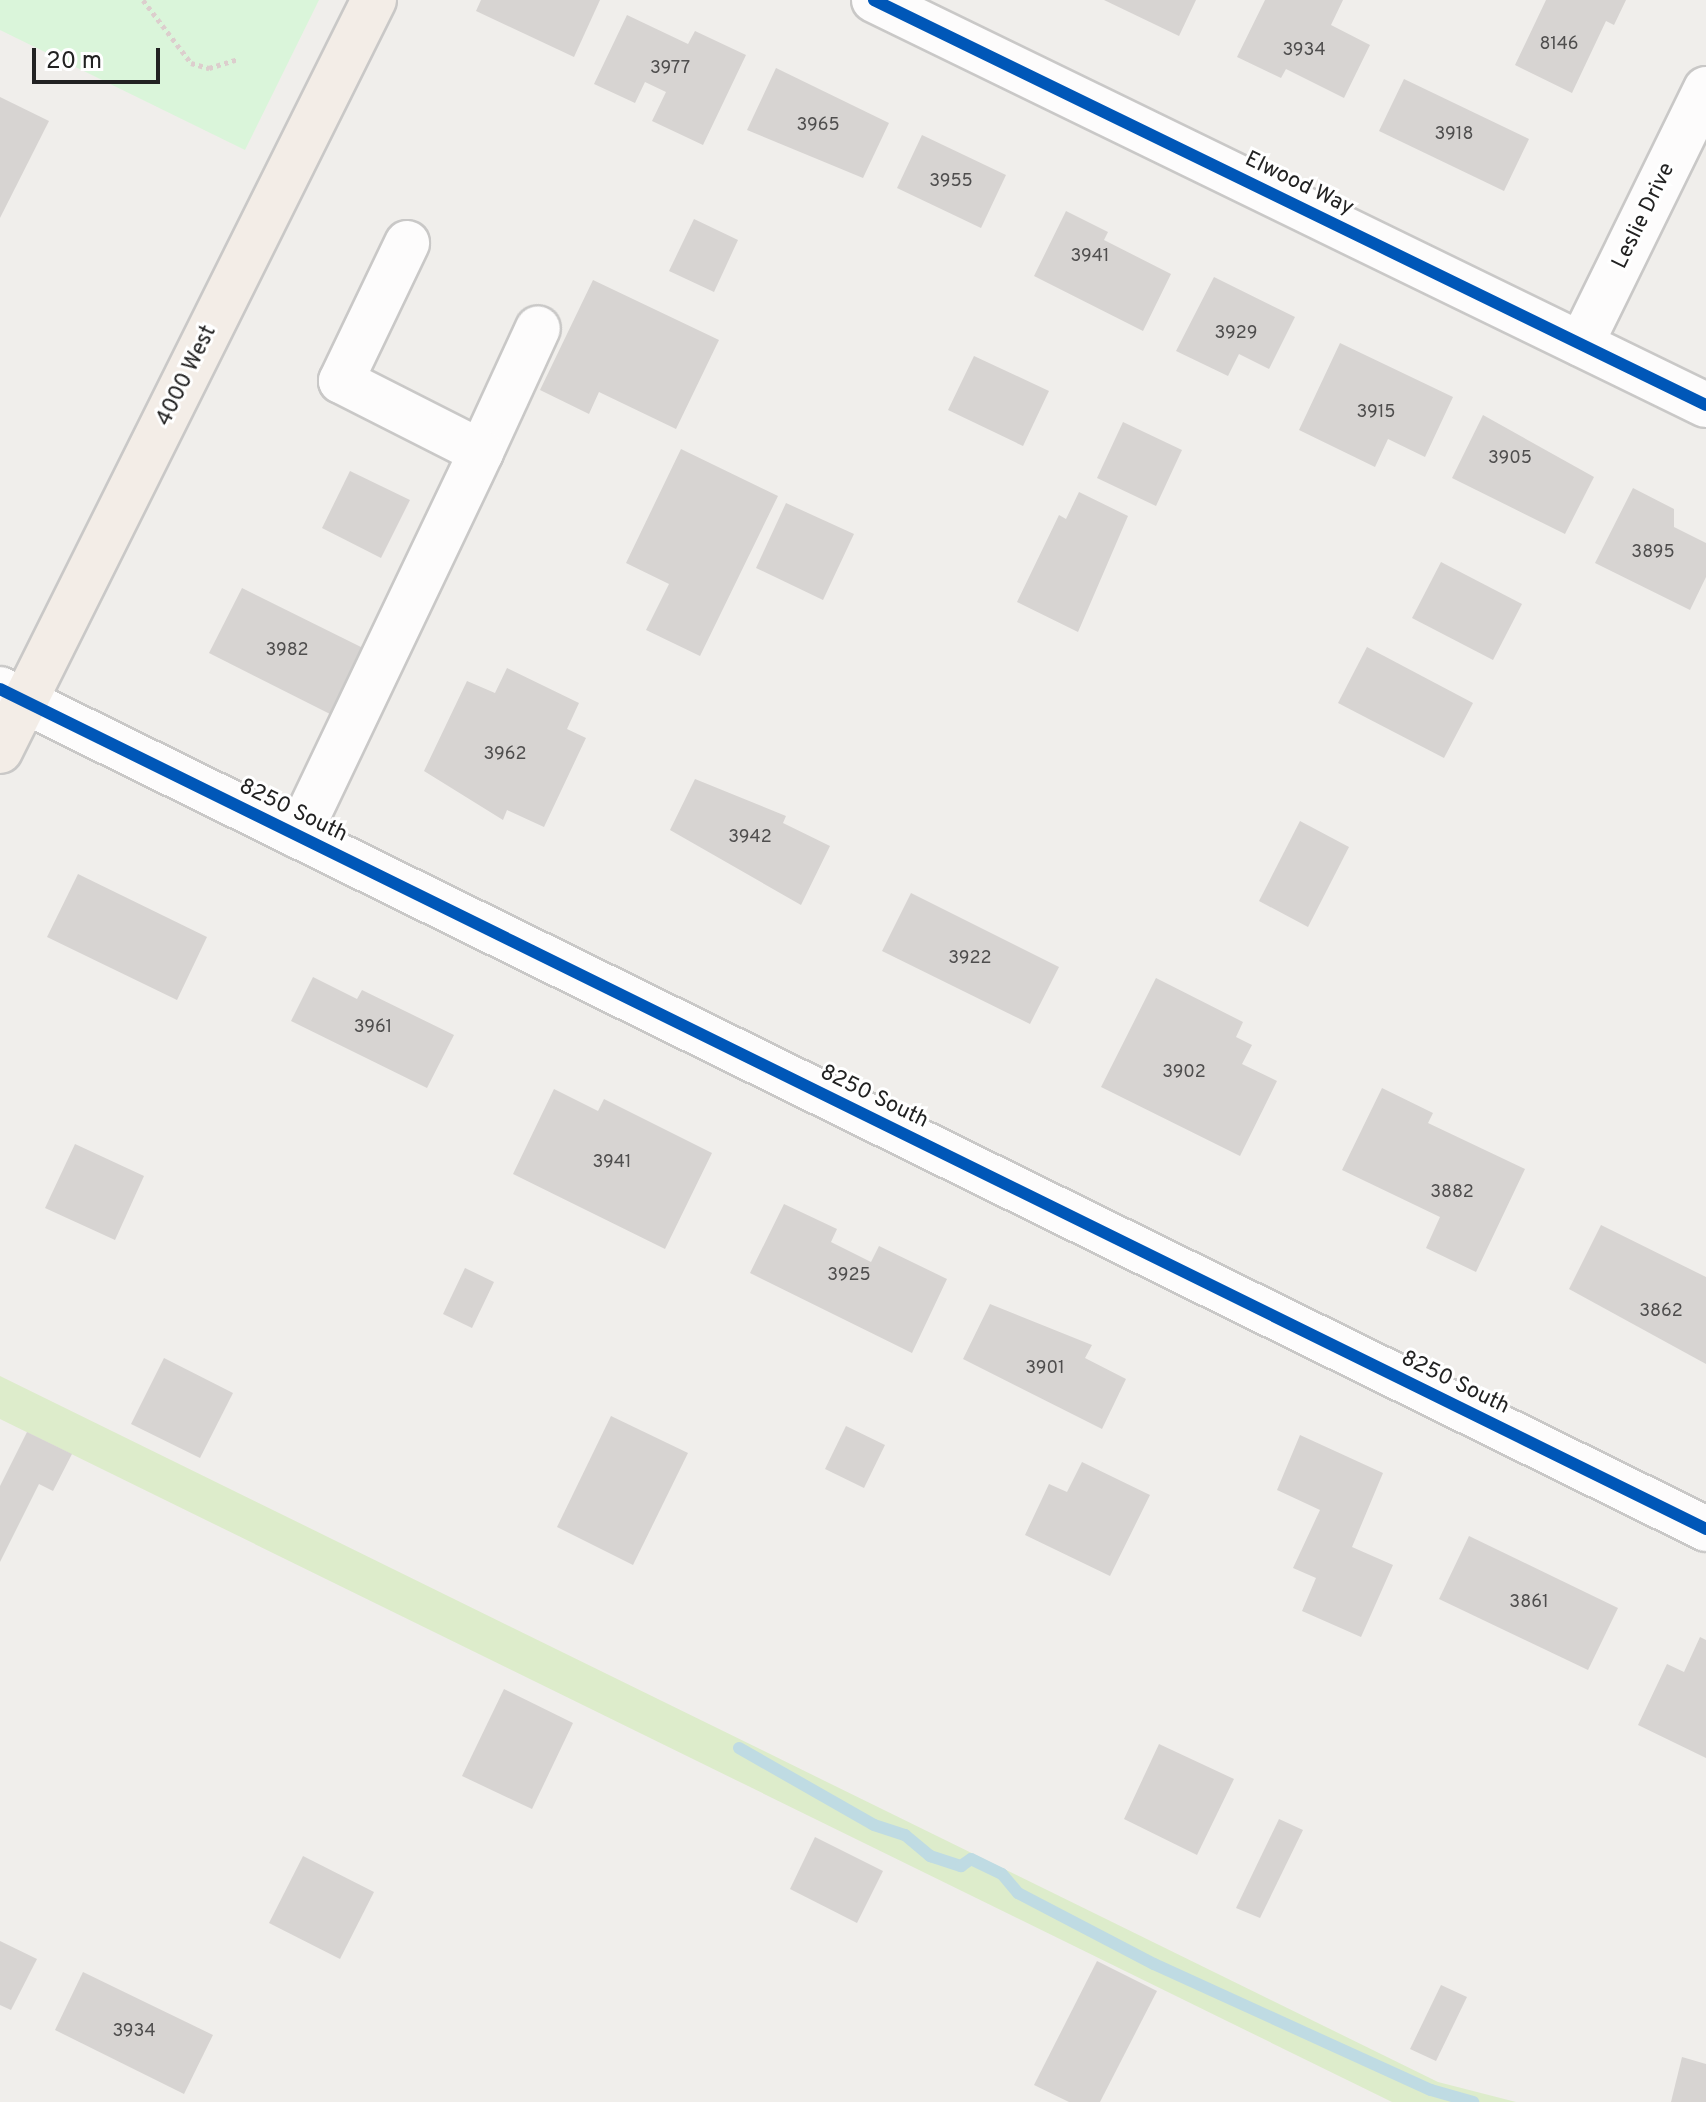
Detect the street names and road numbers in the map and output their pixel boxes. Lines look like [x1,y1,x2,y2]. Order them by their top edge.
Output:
street label: Elwood Way [1240,146,1358,222]
street label: Leslie Drive [1607,159,1681,273]
street label: 4000 West [151,321,223,431]
street label: 8250 South [235,773,351,849]
street label: 8250 South [816,1059,932,1135]
street label: 8250 South [1397,1345,1513,1421]

